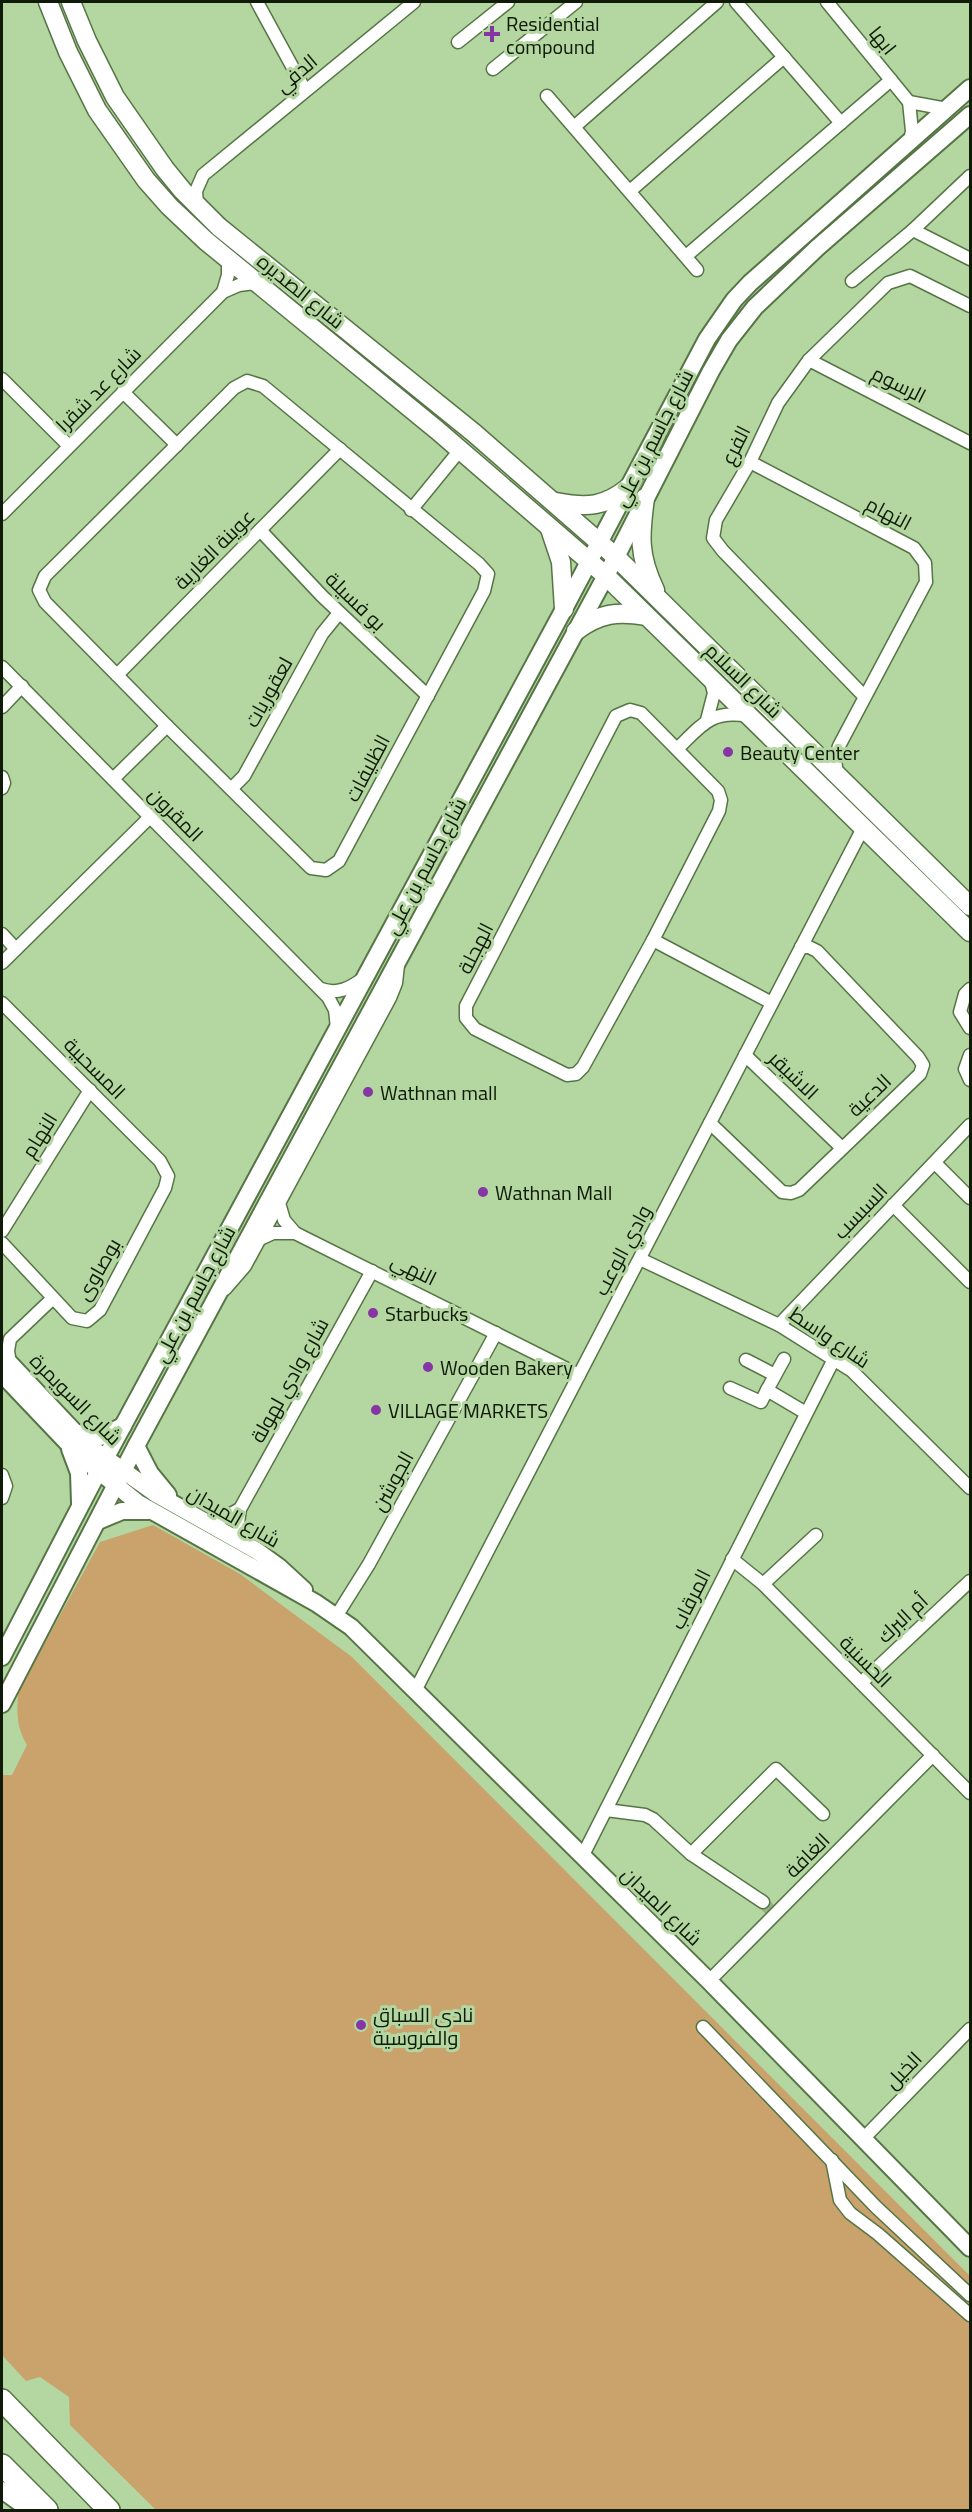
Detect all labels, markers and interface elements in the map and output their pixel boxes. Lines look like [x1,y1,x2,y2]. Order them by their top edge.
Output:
place label: Residential compound [506,5,600,65]
street label: ابها [859,17,907,63]
marker: Residential compound [483,25,501,43]
street label: الدفي [266,44,326,102]
street label: شارع الصديره [249,244,353,338]
street label: شارع عد شقرا [46,337,150,441]
street label: الرسوم [865,354,933,414]
street label: شارع جاسم بن علي [602,362,704,514]
street label: الفرع [709,418,761,472]
street label: النهام [859,485,919,541]
street label: عوينة الغارية [164,499,264,599]
street label: بو فسيلة [316,562,396,640]
street label: شارع السلام [696,633,792,727]
street label: لعقوريات [233,650,303,734]
street label: الظليفات [334,727,400,809]
place label: Beauty Center [740,734,860,771]
marker: Beauty Center [721,745,735,759]
street label: المقرون [139,777,213,851]
street label: شارع جاسم بن علي [373,791,477,941]
street label: الهجلة [446,916,504,980]
street label: المسحبية [55,1028,135,1108]
street label: الاشيقر [759,1040,828,1109]
street label: الدعية [838,1064,900,1126]
place label: Wathnan mall [380,1074,497,1111]
marker: Wathnan mall [361,1085,375,1099]
street label: النهام [10,1105,68,1165]
place label: Wathnan Mall [495,1174,612,1211]
street label: السبسب [823,1174,897,1248]
marker: Wathnan Mall [476,1185,490,1199]
street label: وادي الوعب [582,1198,662,1302]
street label: شارع جاسم بن علي [142,1219,246,1369]
street label: بوصاوى [65,1230,131,1308]
street label: النهي [384,1242,444,1296]
place label: Starbucks [385,1295,468,1332]
street label: شارع واسط [782,1296,878,1378]
marker: Starbucks [366,1306,380,1320]
street label: شارع وادي لهولة [239,1310,339,1450]
street label: شارع السويمرة [21,1344,131,1454]
place label: Wooden Bakery [440,1349,573,1386]
marker: Wooden Bakery [421,1360,435,1374]
place label: VILLAGE MARKETS [388,1392,548,1429]
marker: VILLAGE MARKETS [369,1403,383,1417]
street label: الجوشن [360,1444,424,1518]
street label: شارع الميدان [180,1474,288,1558]
street label: المرقاب [659,1562,721,1636]
street label: أم البرك [867,1584,937,1652]
street label: الحسنية [830,1625,902,1697]
street label: الغافة [775,1823,839,1887]
street label: شارع الميدان [612,1857,712,1955]
place label: نادي السباق والفروسية [373,1996,473,2056]
marker: نادي السباق والفروسية [354,2018,368,2032]
street label: الخيل [875,2042,931,2098]

